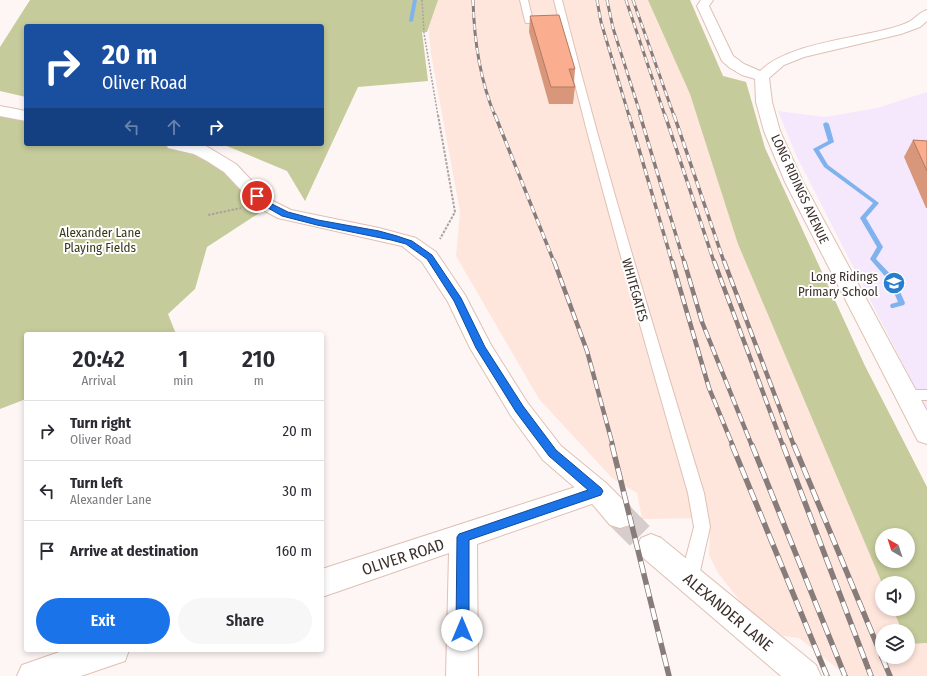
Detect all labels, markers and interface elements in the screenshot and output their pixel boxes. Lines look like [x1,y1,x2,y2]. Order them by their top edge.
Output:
text: 20 m [102,38,157,71]
icon: right [36,40,88,92]
text: Oliver Road [102,72,187,94]
icon: left [121,116,143,138]
icon: ahead [163,116,185,138]
icon: right [205,116,227,138]
street label: LONG RIDINGS AVENUE [768,132,832,246]
pin [240,179,274,213]
icon: arrive [246,185,268,207]
park label: Alexander Lane Playing Fields [59,225,141,255]
street label: WHITEGATES [619,257,651,323]
place label: Long Ridings Primary School [798,269,879,299]
school or university icon: Long Ridings Primary School [881,270,907,296]
text: 20:42 [73,345,125,373]
text: 1 [178,345,188,373]
text: 210 [242,345,275,373]
text: Arrival [81,373,116,388]
text: min [173,373,193,388]
text: m [254,373,264,388]
text: Turn right [70,414,131,432]
icon: right [36,420,58,442]
text: 20 m [283,422,312,440]
text: Oliver Road [70,432,132,447]
text: Turn left [70,474,123,492]
icon: left [36,480,58,502]
text: 30 m [282,482,312,500]
text: Alexander Lane [70,492,152,507]
north arrow [875,528,915,568]
map controls [875,528,915,664]
street label: OLIVER ROAD [359,535,447,579]
icon: arrive [36,540,58,562]
text: Arrive at destination [70,542,198,560]
text: 160 m [276,542,312,560]
street label: ALEXANDER LANE [679,569,777,655]
button: sound [875,576,915,616]
button: Exit [36,598,170,644]
button: Share [178,598,312,644]
position arrow [441,609,483,651]
button: layers [875,624,915,664]

